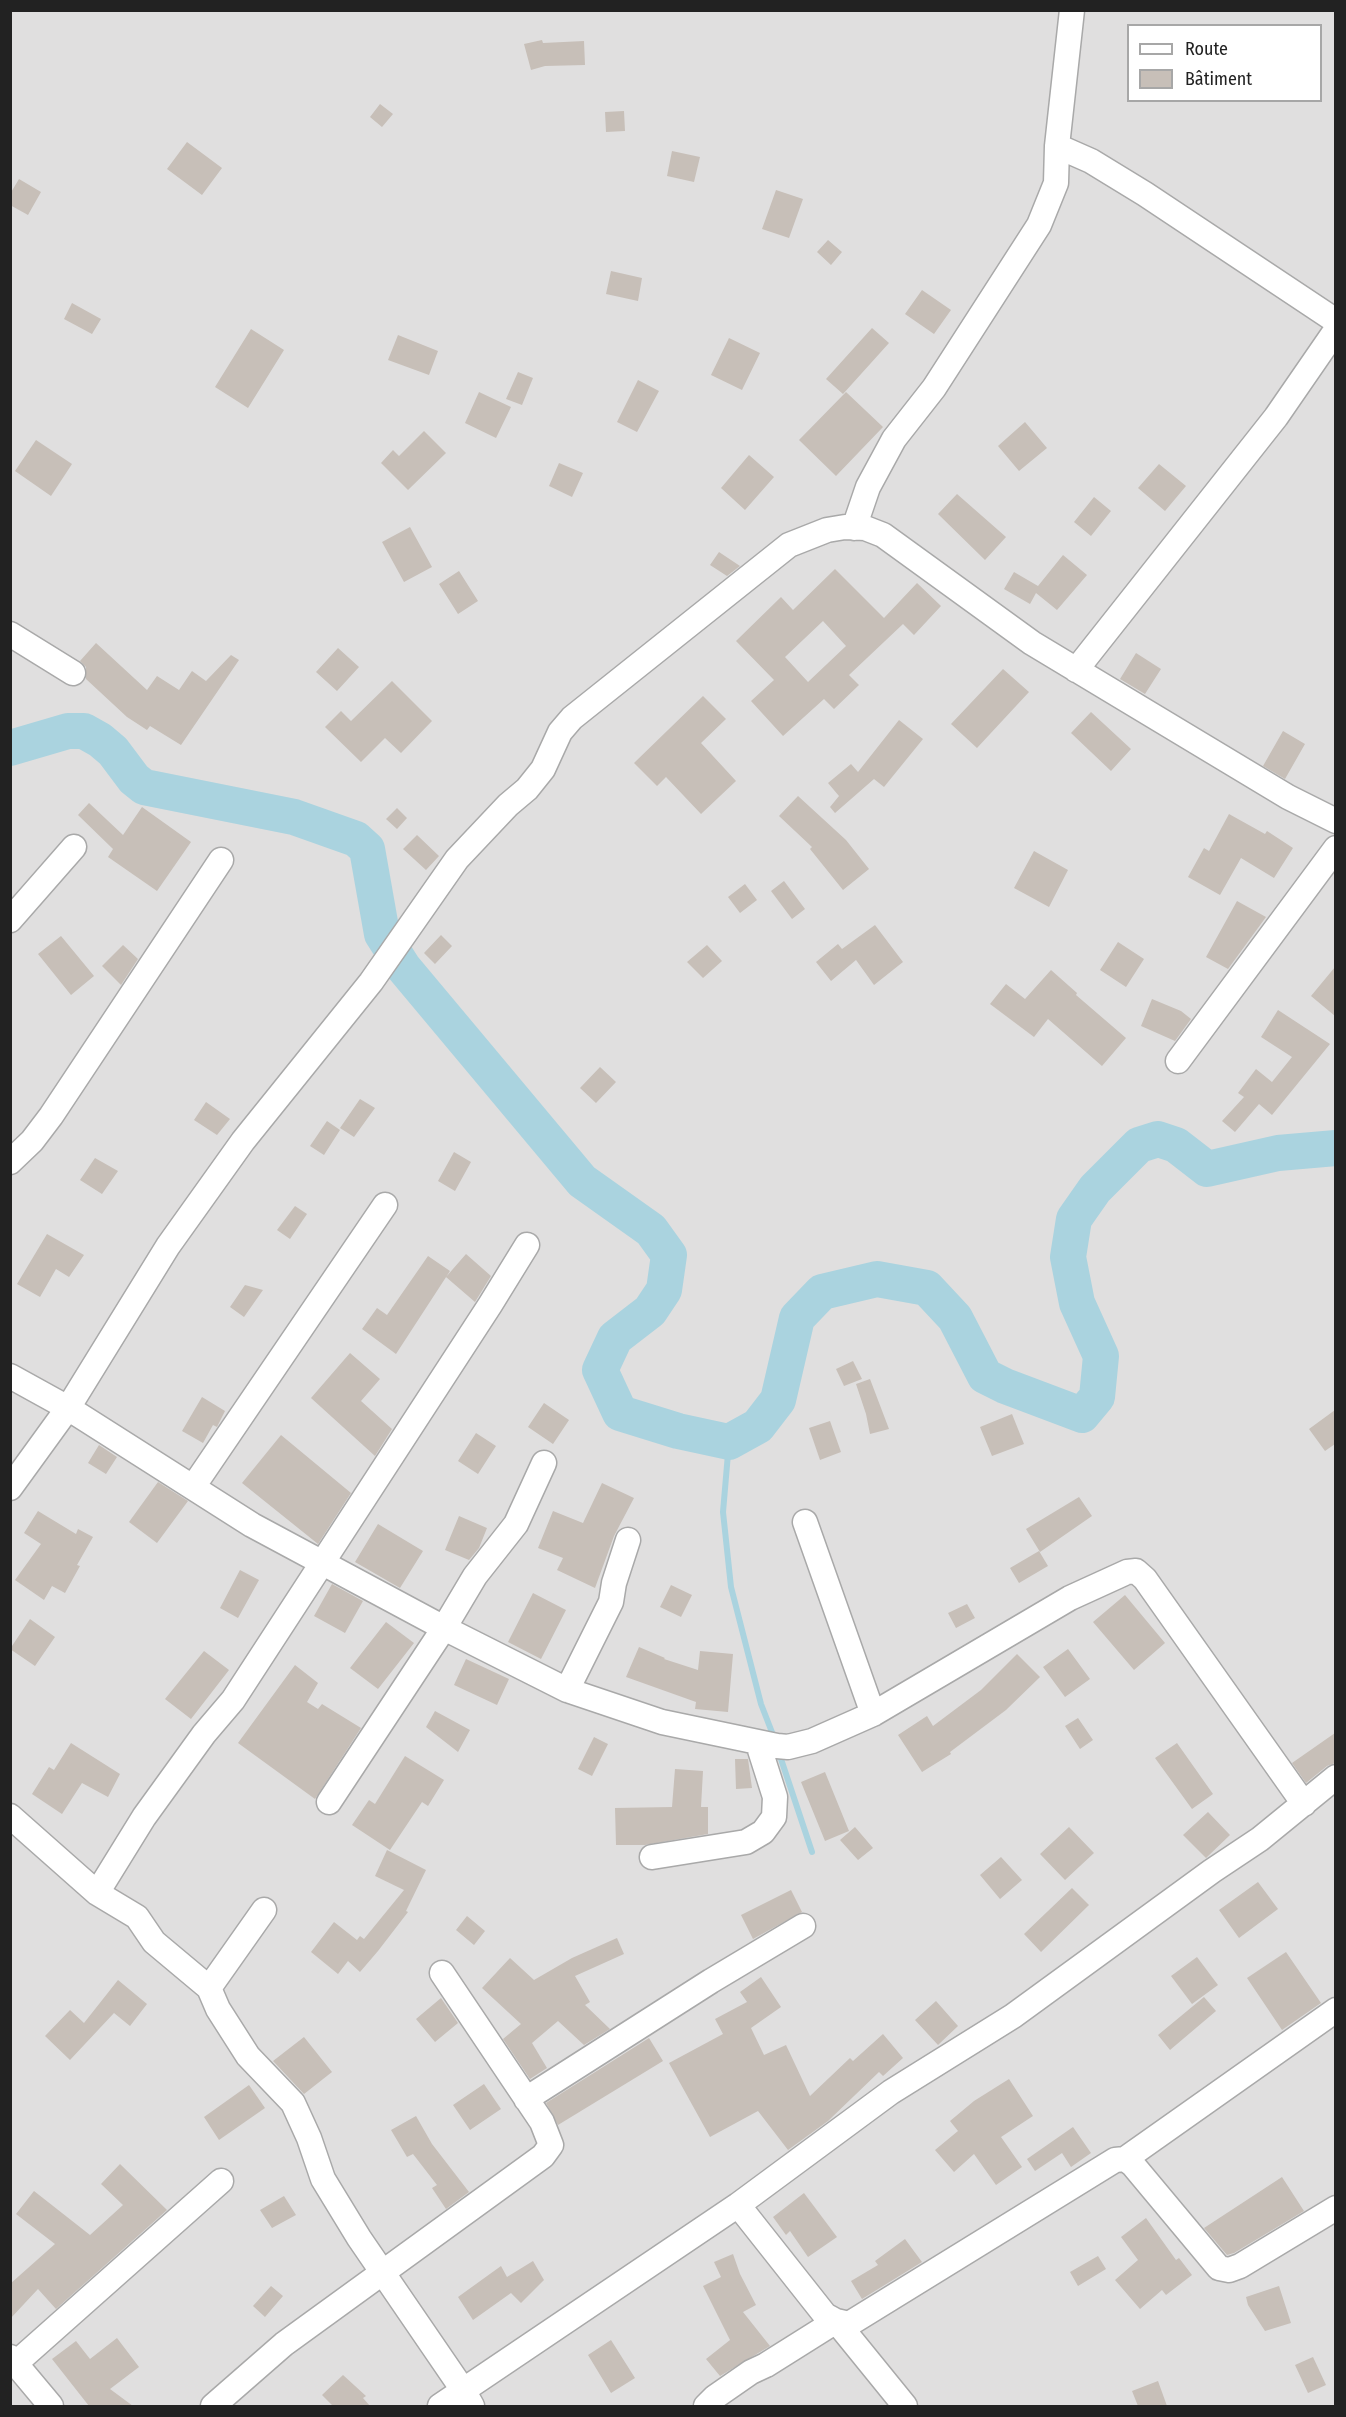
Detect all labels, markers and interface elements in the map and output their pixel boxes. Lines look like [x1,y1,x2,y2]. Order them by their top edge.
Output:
legend [1127,24,1322,102]
text: Route [1185,38,1228,60]
text: Bâtiment [1185,68,1252,90]

